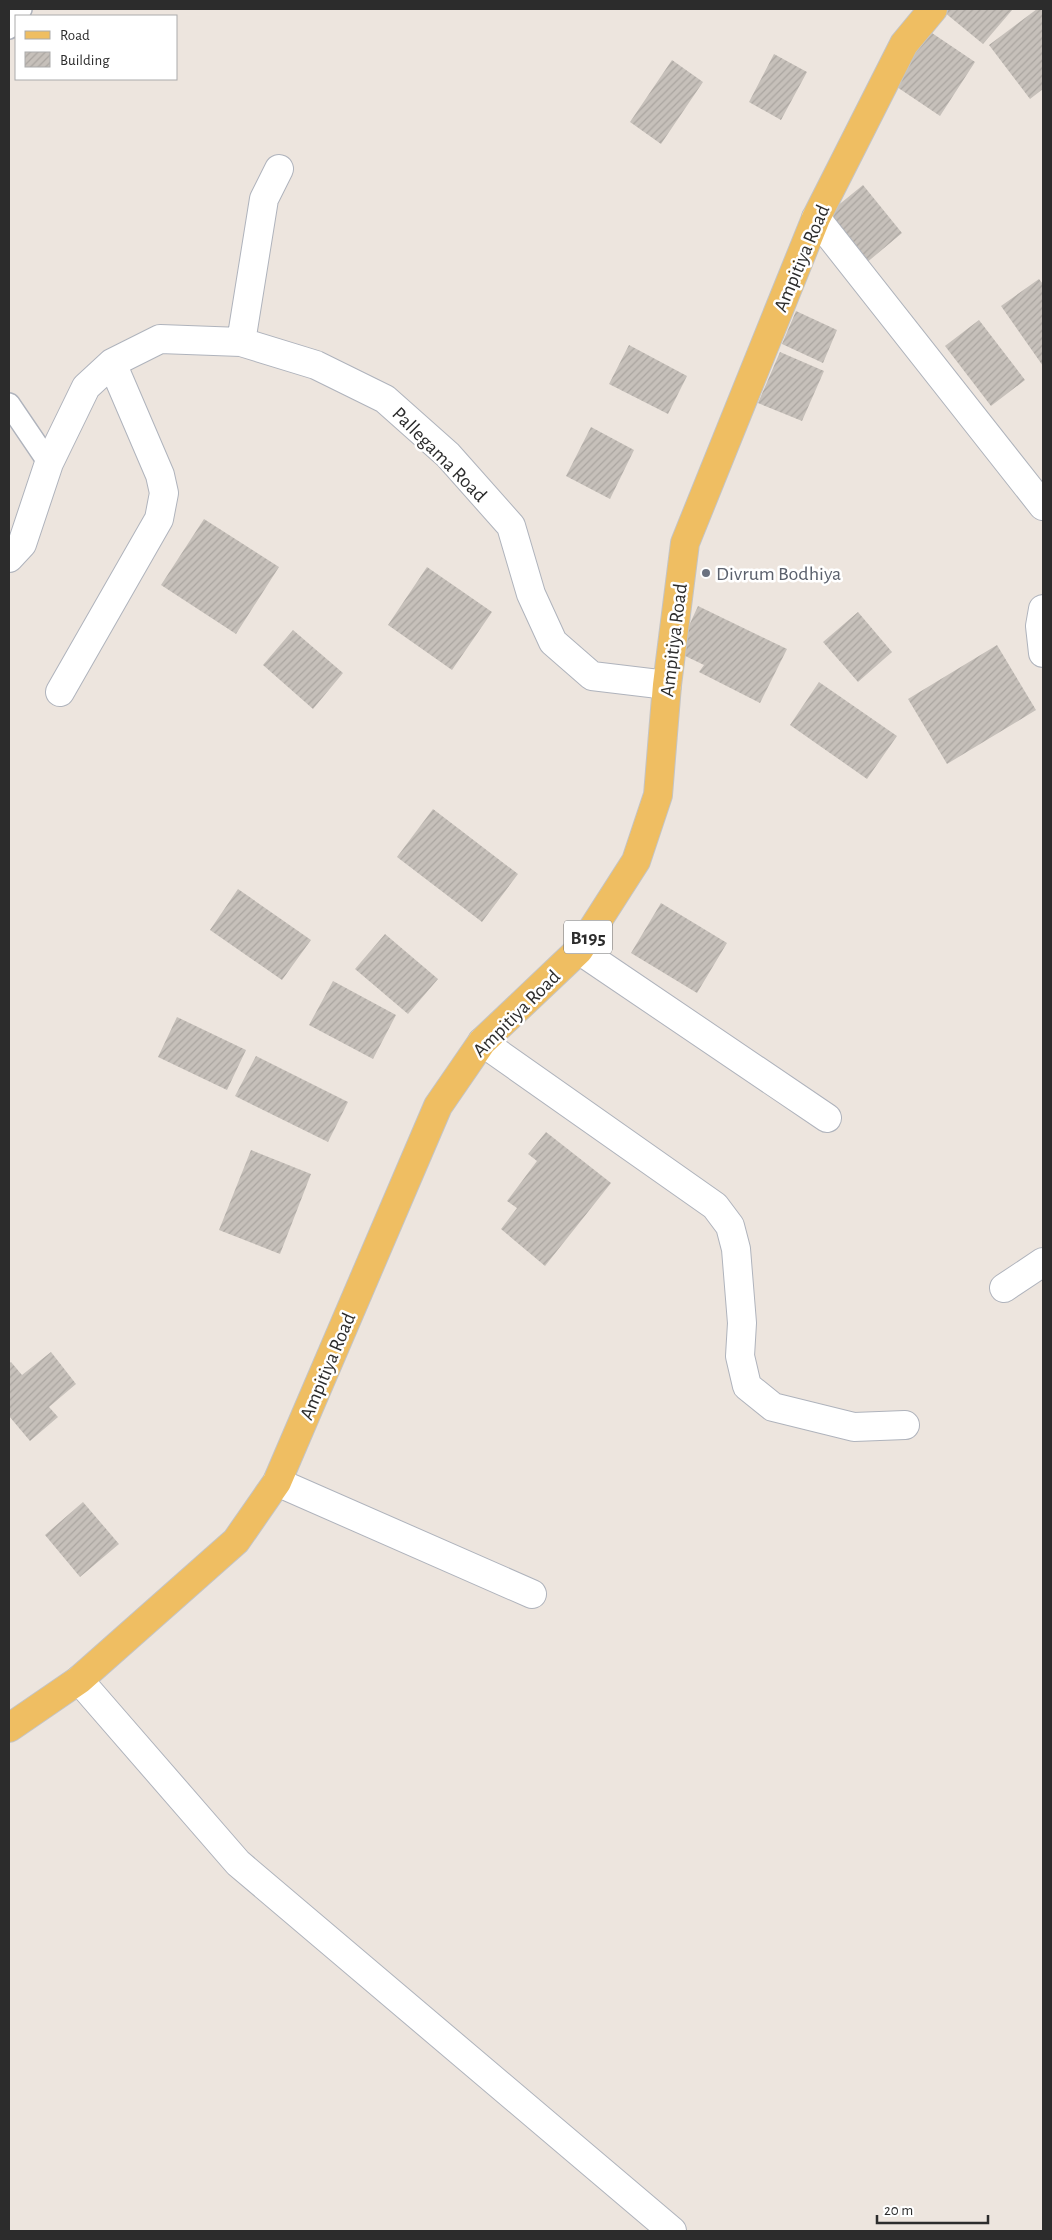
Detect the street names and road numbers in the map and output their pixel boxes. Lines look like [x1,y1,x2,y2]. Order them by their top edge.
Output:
street label: Ampitiya Road [770,202,833,315]
street label: Pallegama Road [388,403,491,506]
street label: Ampitiya Road [657,582,691,698]
road number: B195 [564,920,612,954]
street label: Ampitiya Road [469,966,564,1061]
street label: Ampitiya Road [296,1310,359,1423]

